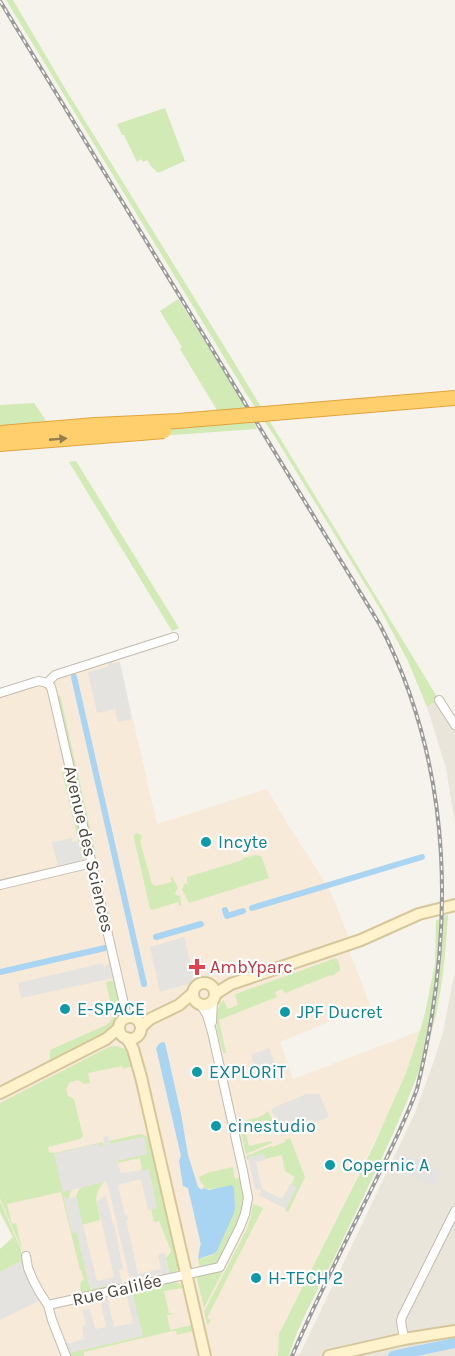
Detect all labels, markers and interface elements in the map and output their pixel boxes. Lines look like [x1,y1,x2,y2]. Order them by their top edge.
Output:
one-way arrow [49,434,68,444]
street label: Avenue des Sciences [59,763,119,935]
place label: Incyte [218,831,268,853]
marker: Incyte [199,835,213,849]
place label: AmbYparc [210,956,293,978]
marker: AmbYparc [188,958,206,976]
place label: E-SPACE [77,998,145,1020]
place label: JPF Ducret [297,1001,383,1023]
marker: E-SPACE [58,1002,72,1016]
marker: JPF Ducret [278,1005,292,1019]
place label: EXPLORiT [209,1061,286,1083]
marker: EXPLORiT [190,1065,204,1079]
place label: cinestudio [228,1115,316,1137]
marker: cinestudio [209,1119,223,1133]
place label: Copernic A [342,1154,429,1176]
marker: Copernic A [323,1158,337,1172]
place label: H-TECH 2 [268,1267,343,1289]
street label: Rue Galilée [70,1269,164,1311]
marker: H-TECH 2 [249,1271,263,1285]

